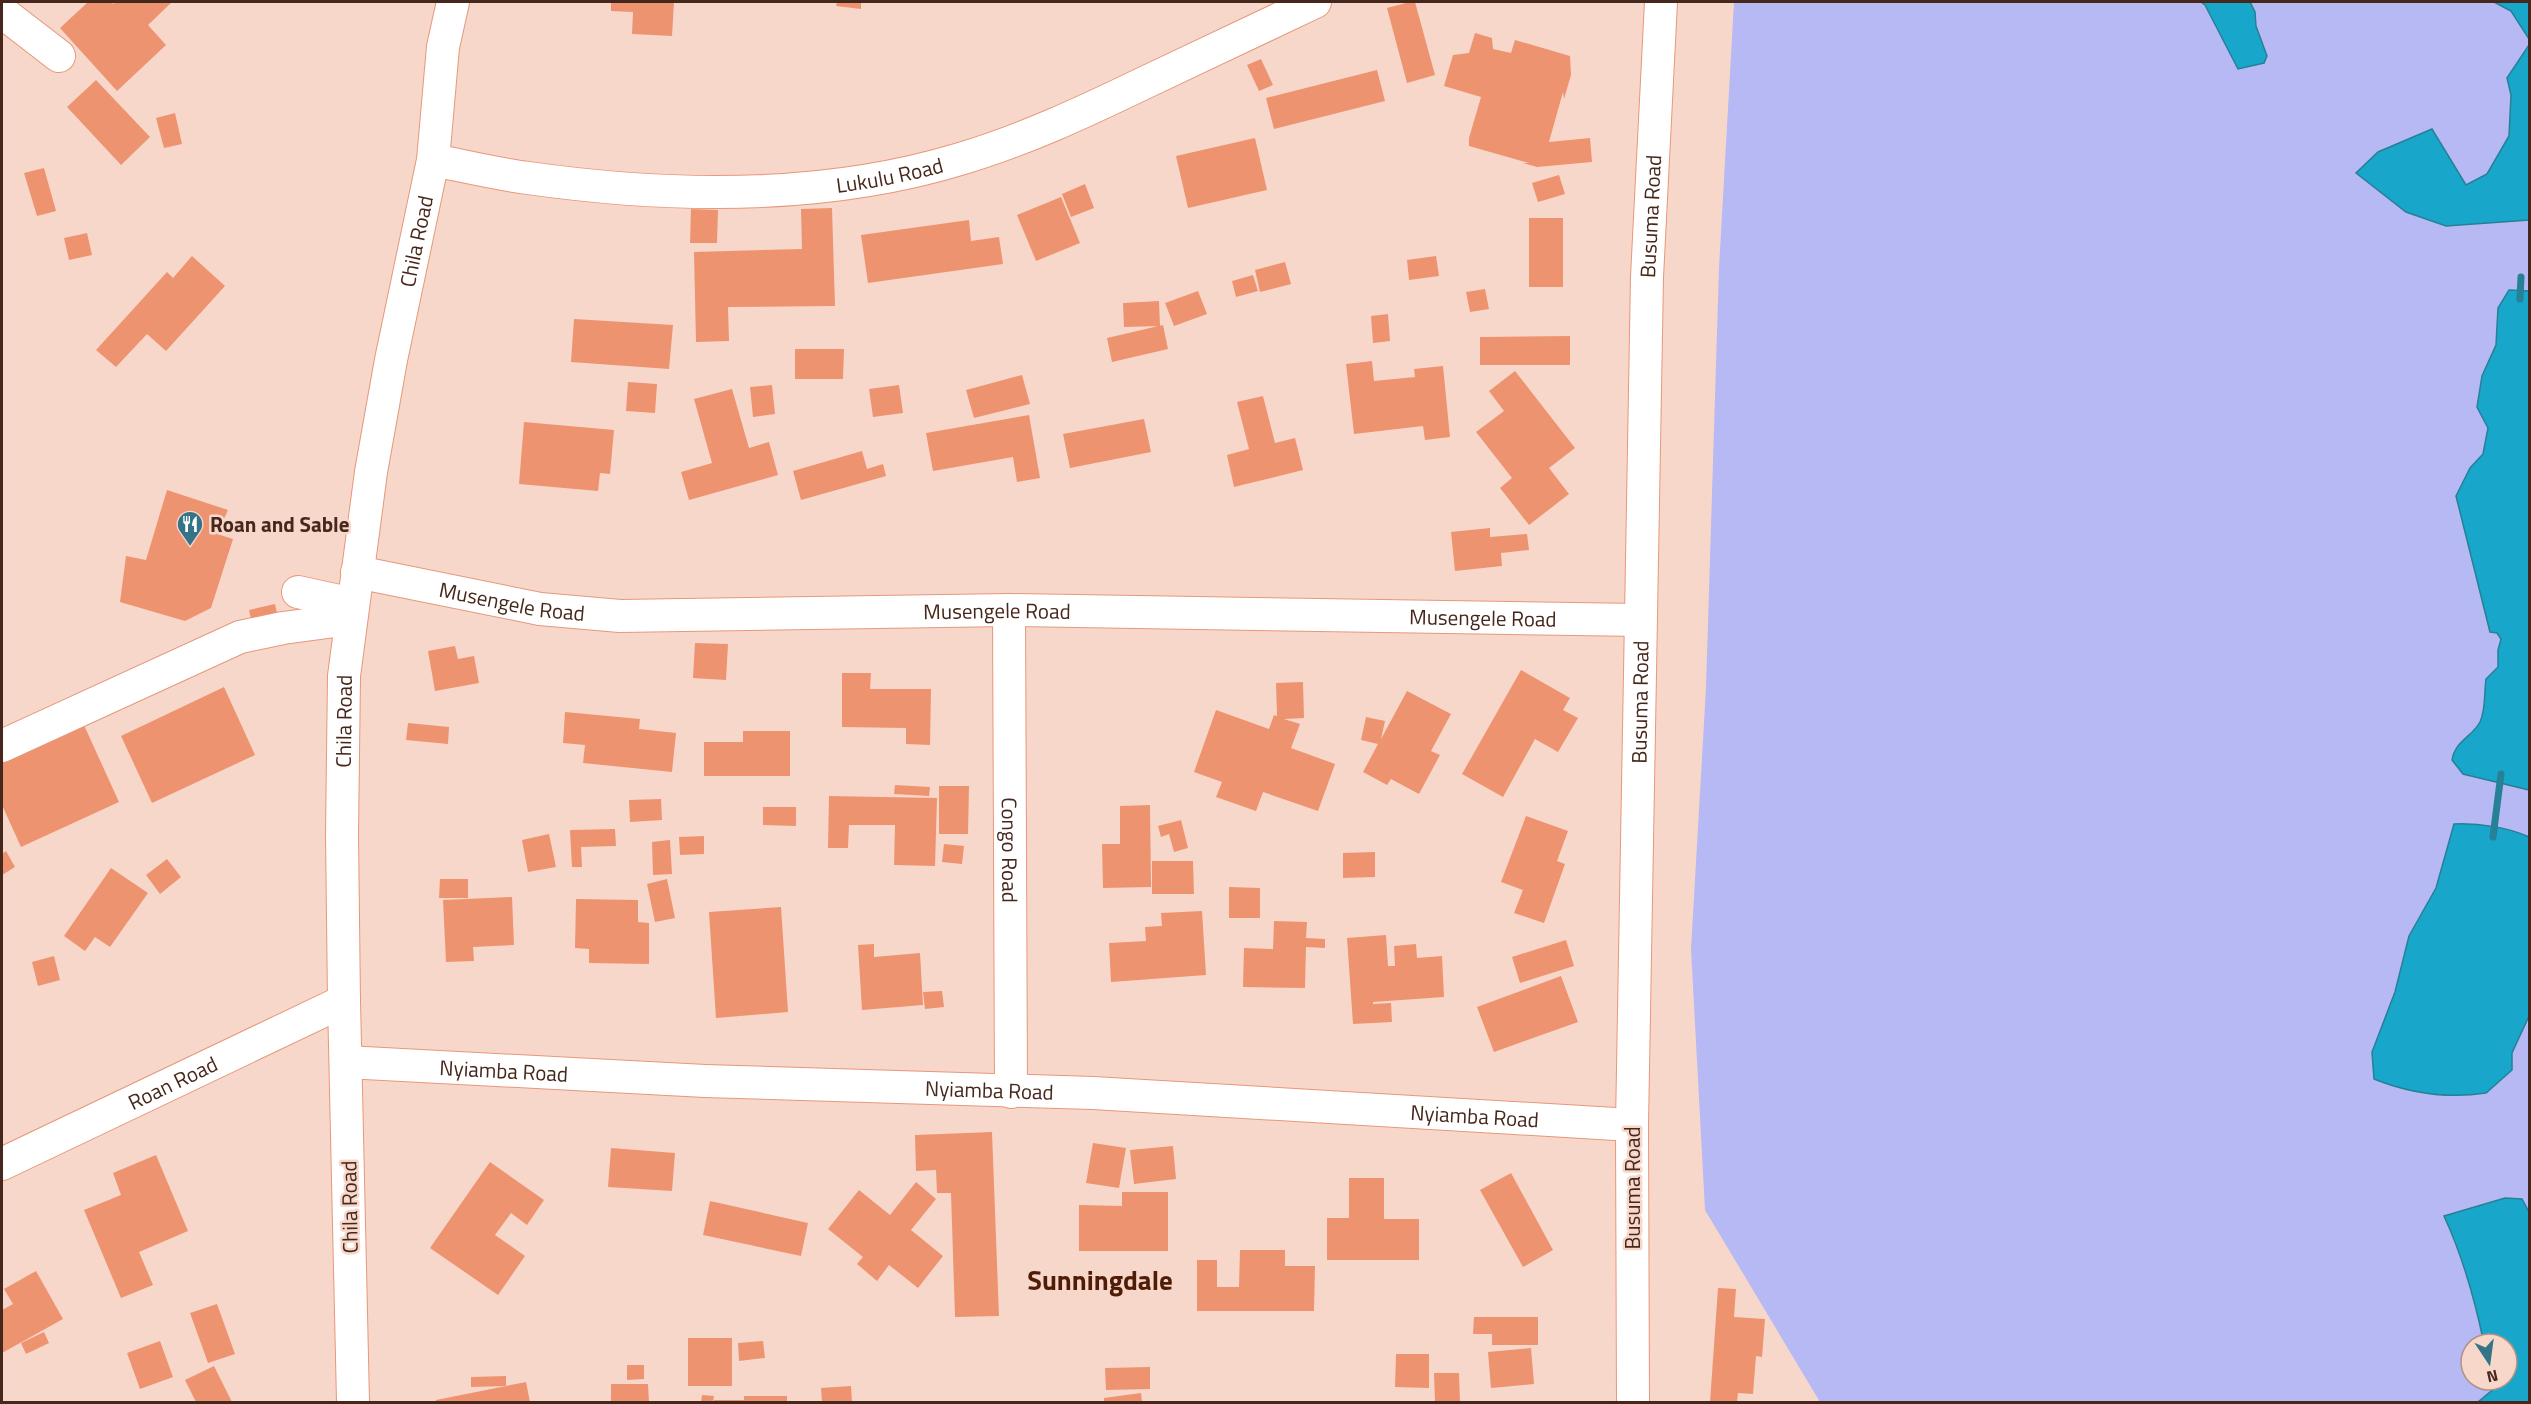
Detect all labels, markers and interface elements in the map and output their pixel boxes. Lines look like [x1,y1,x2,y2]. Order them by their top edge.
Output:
street label: Lukulu Road [834,149,947,201]
street label: Busuma Road [1631,154,1669,279]
street label: Chila Road [391,193,441,290]
place label: Roan and Sable [210,508,349,540]
restaurant icon: Roan and Sable [175,509,205,547]
street label: Musengele Road [436,573,586,629]
street label: Musengele Road [923,594,1071,627]
street label: Musengele Road [1409,600,1557,635]
street label: Busuma Road [1622,640,1657,764]
street label: Chila Road [327,675,360,768]
street label: Congo Road [994,797,1026,903]
street label: Roan Road [123,1048,223,1118]
street label: Nyiamba Road [439,1051,569,1090]
street label: Nyiamba Road [925,1072,1054,1108]
street label: Nyiamba Road [1409,1096,1540,1135]
street label: Busuma Road [1616,1126,1648,1250]
street label: Chila Road [332,1160,366,1254]
district label: Sunningdale [1027,1259,1173,1300]
north arrow [2459,1332,2519,1392]
text: N [2484,1364,2500,1390]

